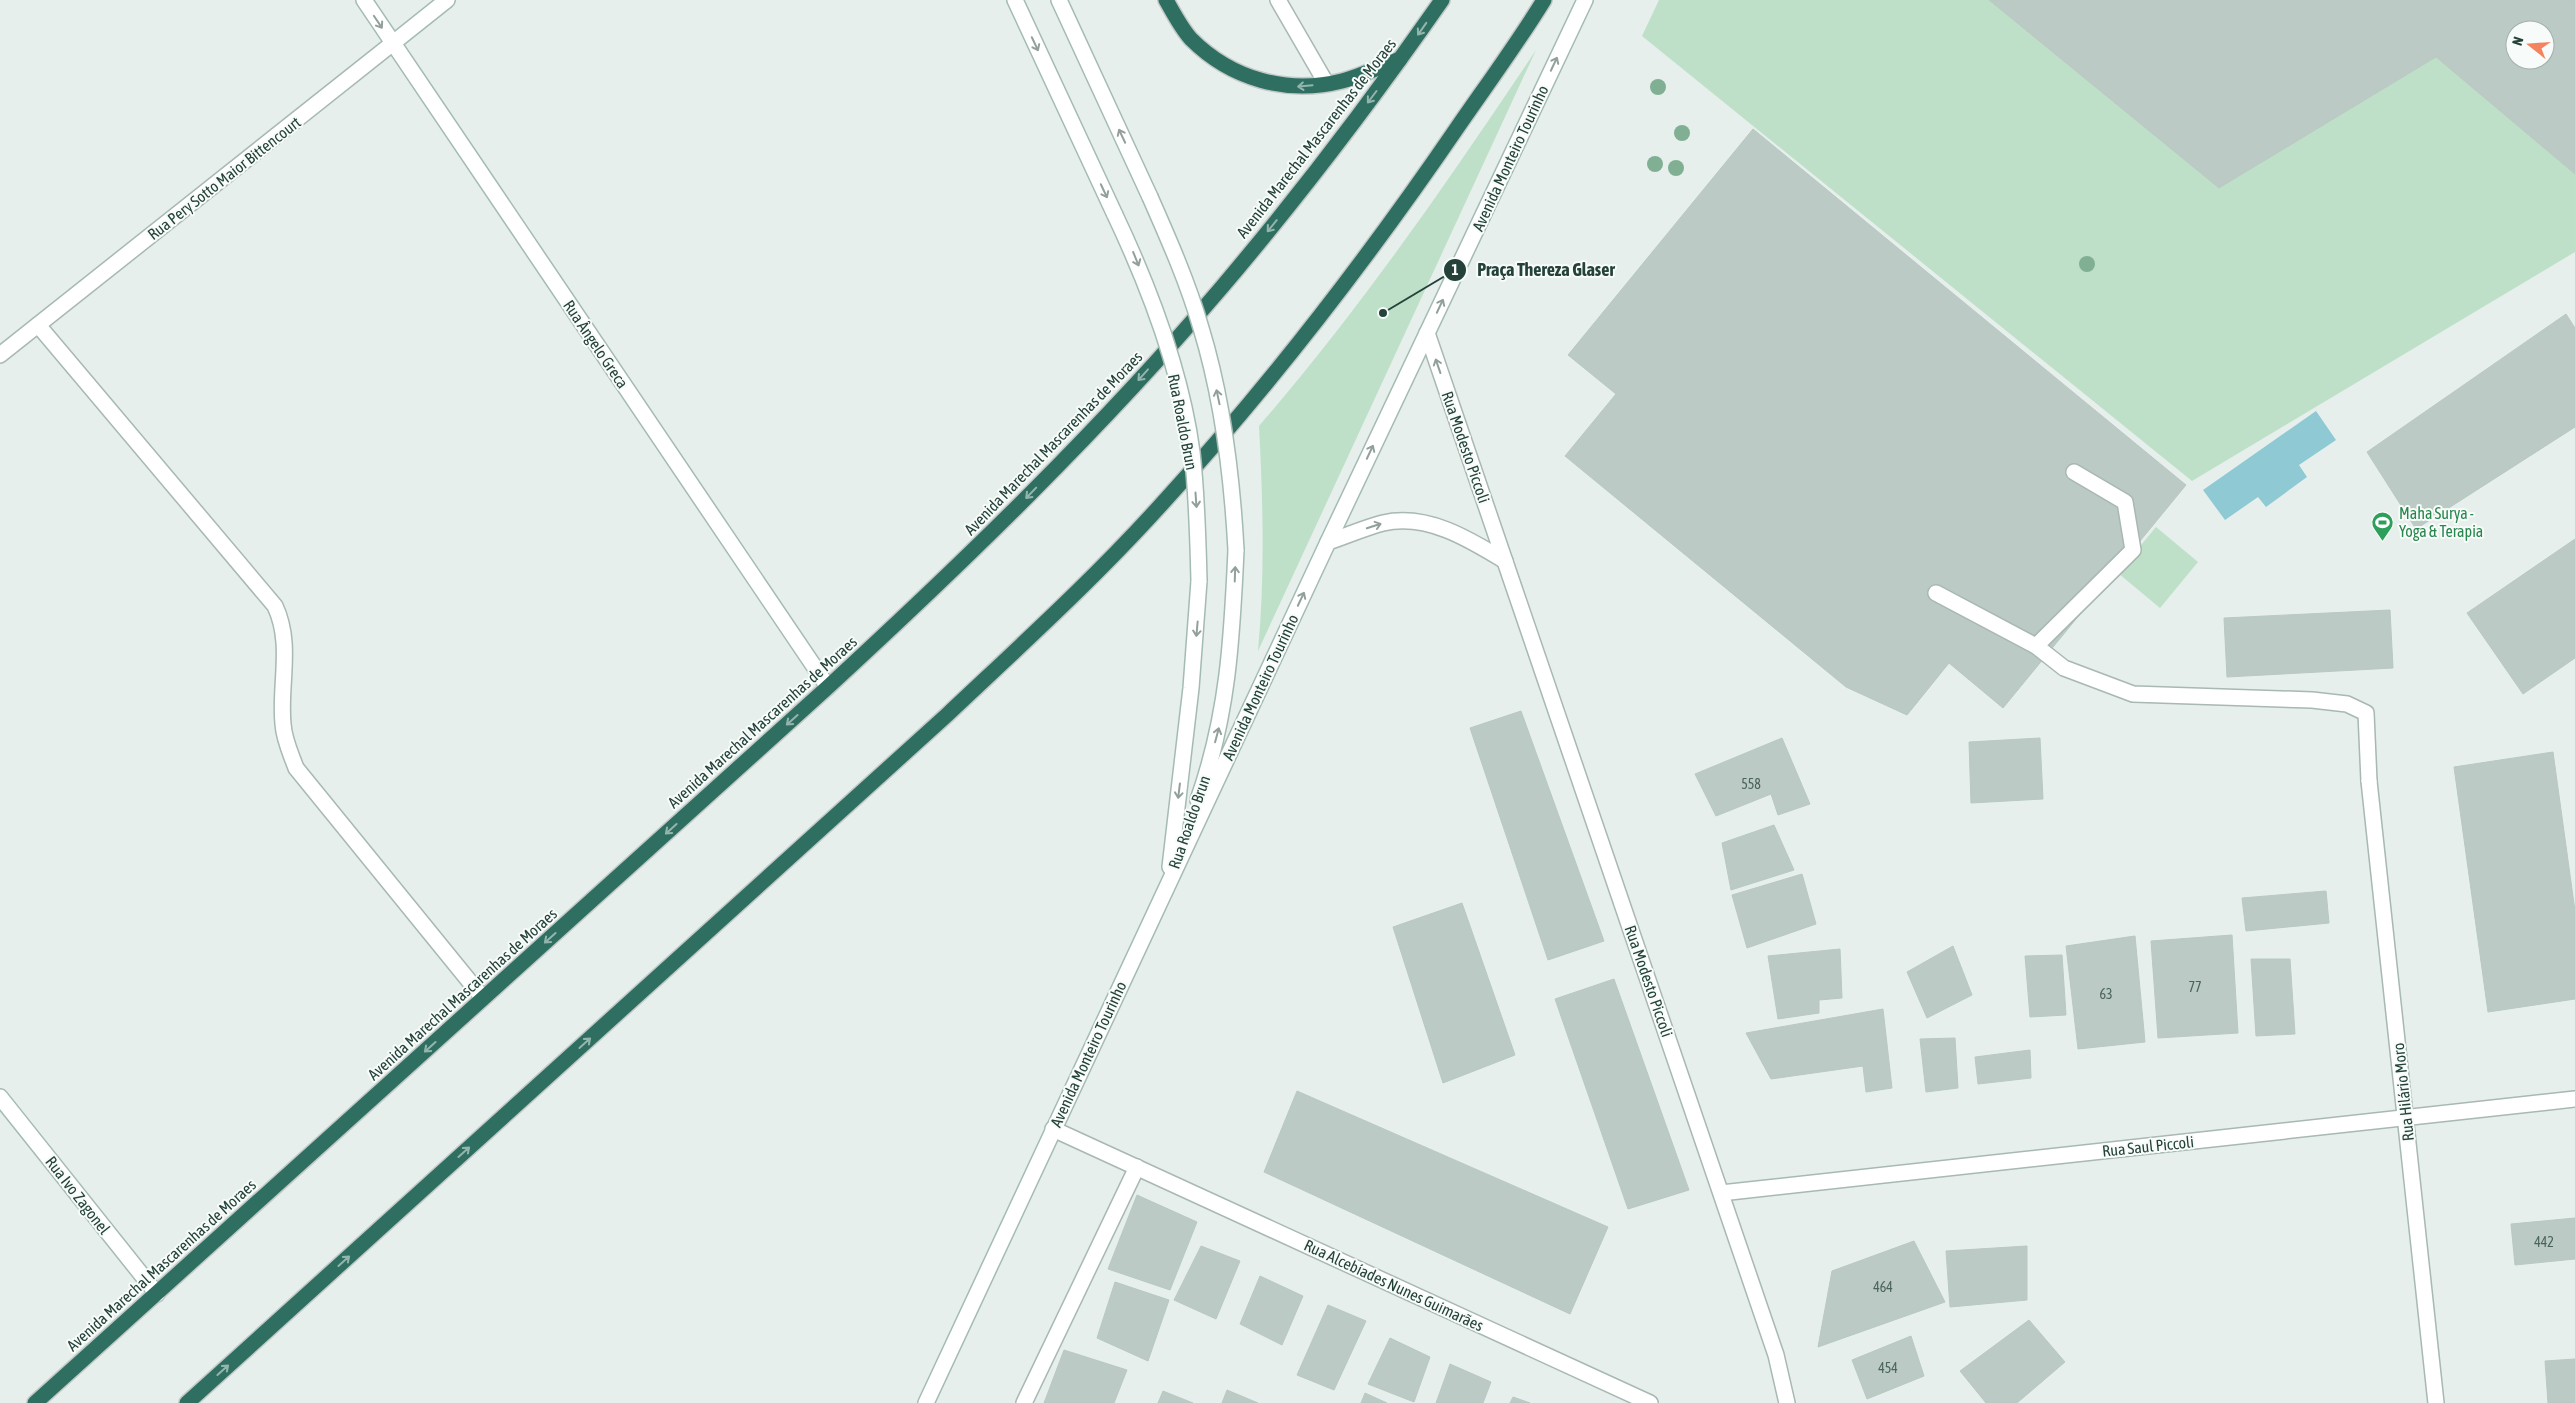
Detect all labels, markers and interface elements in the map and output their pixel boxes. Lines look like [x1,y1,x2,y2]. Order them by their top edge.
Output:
one-way arrow [374,14,384,28]
north arrow [2505,20,2555,70]
one-way arrow [1416,22,1427,35]
street label: Avenida Marechal Mascarenhas de Moraes [1233,35,1400,241]
text: N [2509,35,2526,47]
one-way arrow [1031,36,1041,51]
one-way arrow [1550,57,1560,72]
one-way arrow [1297,81,1313,91]
street label: Avenida Monteiro Tourinho [1468,82,1552,234]
one-way arrow [1366,90,1377,103]
street label: Rua Pery Sotto Maior Bittencourt [144,113,305,244]
one-way arrow [1117,129,1127,144]
one-way arrow [1100,183,1110,198]
one-way arrow [1267,219,1278,232]
one-way arrow [1131,251,1141,266]
callout: Praça Thereza Glaser [1442,253,1625,286]
text: Praça Thereza Glaser [1477,259,1615,280]
text: 1 [1451,261,1459,278]
street label: Rua Ângelo Greca [559,297,632,392]
one-way arrow [1436,299,1445,314]
street label: Avenida Marechal Mascarenhas de Moraes [960,347,1146,538]
one-way arrow [1433,358,1443,374]
one-way arrow [1137,369,1149,382]
street label: Rua Roaldo Brun [1165,372,1201,472]
street label: Rua Modesto Piccoli [1438,389,1494,505]
one-way arrow [1212,390,1222,406]
one-way arrow [1365,445,1375,460]
one-way arrow [1025,487,1037,499]
one-way arrow [1191,492,1200,508]
place label: Maha Surya - Yoga & Terapia [2399,504,2483,541]
sports icon: Maha Surya - Yoga & Terapia [2371,510,2395,541]
one-way arrow [1366,521,1382,531]
one-way arrow [1230,566,1240,582]
one-way arrow [1296,592,1306,607]
street label: Avenida Monteiro Tourinho [1218,611,1302,763]
one-way arrow [1192,621,1201,637]
street label: Avenida Marechal Mascarenhas de Moraes [664,632,860,812]
one-way arrow [785,714,798,726]
one-way arrow [1213,728,1222,744]
street label: Rua Roaldo Brun [1165,773,1213,871]
house number: 558 [1741,776,1761,792]
one-way arrow [1174,783,1184,799]
one-way arrow [665,823,678,835]
street label: Avenida Marechal Mascarenhas de Moraes [364,904,560,1084]
street label: Rua Modesto Piccoli [1621,923,1677,1039]
one-way arrow [544,932,557,944]
street label: Avenida Monteiro Tourinho [1046,978,1130,1130]
house number: 77 [2188,979,2202,995]
house number: 63 [2099,986,2113,1002]
one-way arrow [578,1037,591,1049]
one-way arrow [423,1041,436,1052]
street label: Rua Hilário Moro [2389,1042,2417,1142]
street label: Rua Saul Piccoli [2101,1132,2195,1160]
one-way arrow [458,1146,471,1158]
street label: Rua Ivo Zagonel [41,1153,114,1239]
street label: Avenida Marechal Mascarenhas de Moraes [63,1175,259,1355]
house number: 442 [2534,1234,2554,1250]
street label: Rua Alcebíades Nunes Guimarães [1302,1236,1487,1335]
one-way arrow [337,1255,350,1267]
house number: 464 [1873,1279,1893,1295]
house number: 454 [1878,1360,1898,1376]
one-way arrow [217,1364,230,1376]

